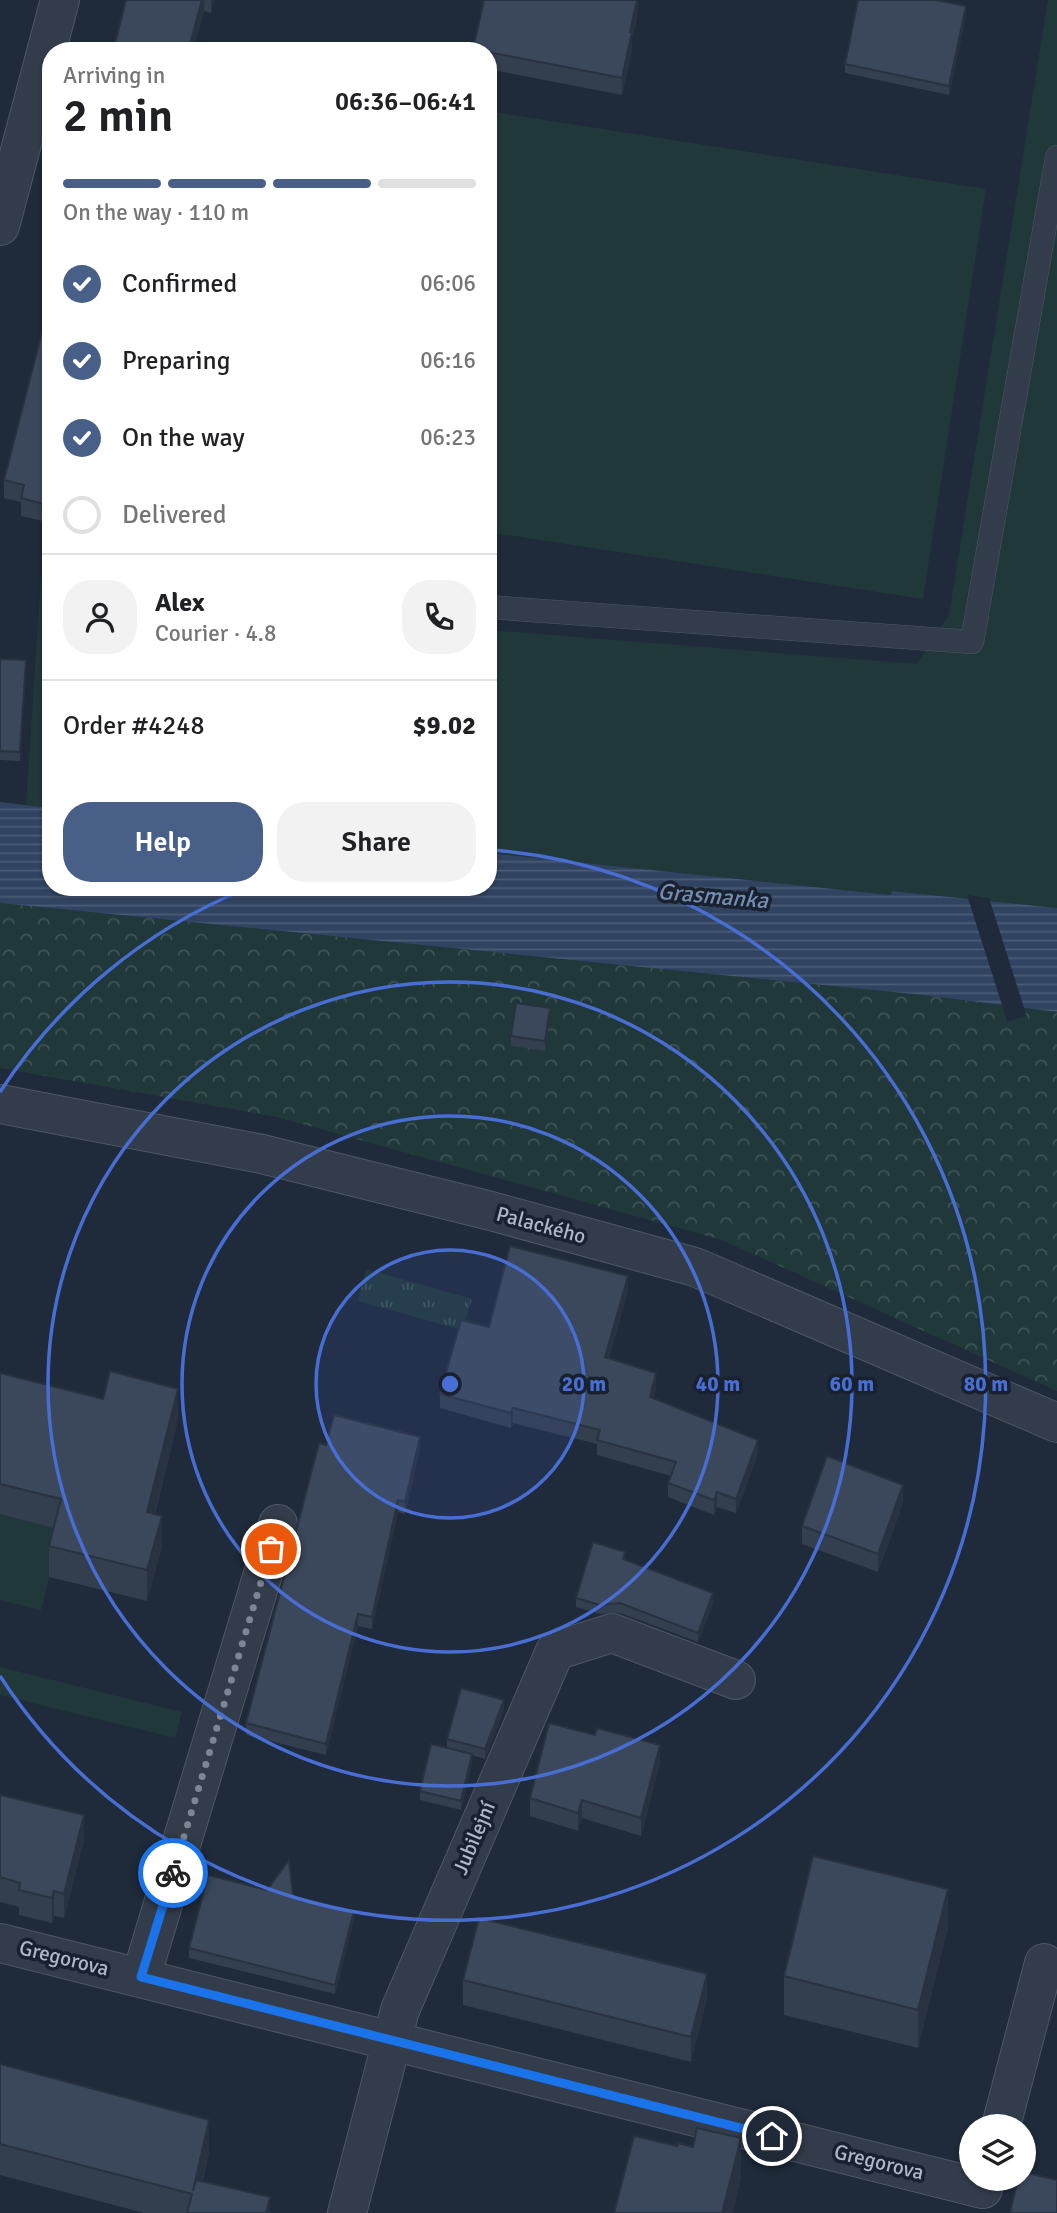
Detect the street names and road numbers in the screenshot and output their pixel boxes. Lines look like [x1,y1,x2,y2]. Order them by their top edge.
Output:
street label: Palackého [493,1201,589,1249]
street label: Jubilejní [447,1797,501,1879]
street label: Gregorova [16,1934,112,1982]
street label: Gregorova [831,2138,927,2186]

